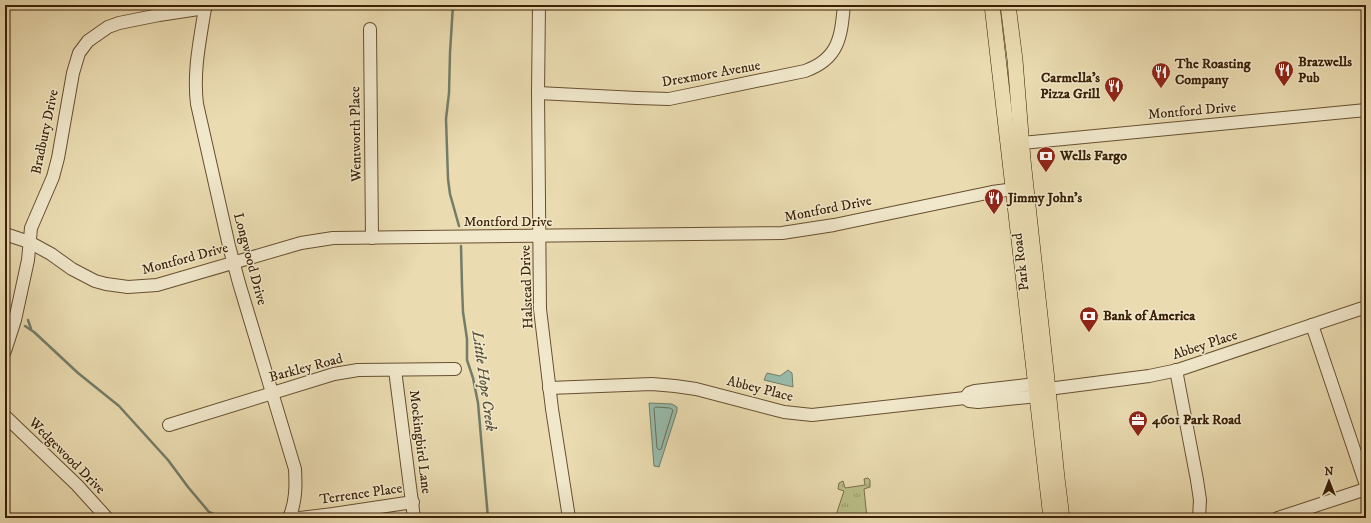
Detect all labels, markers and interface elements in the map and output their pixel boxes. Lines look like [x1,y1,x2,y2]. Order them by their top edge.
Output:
place label: Brazwells Pub [1298,53,1352,87]
place label: The Roasting Company [1174,55,1252,89]
street label: Drexmore Avenue [660,56,762,92]
restaurant icon: Brazwells Pub [1273,59,1295,87]
restaurant icon: The Roasting Company [1150,61,1172,89]
place label: Carmella's Pizza Grill [1040,69,1101,103]
restaurant icon: Carmella's Pizza Grill [1103,75,1125,103]
street label: Wentworth Place [346,86,366,183]
street label: Bradbury Drive [27,88,63,176]
street label: Montford Drive [1147,98,1237,124]
bank icon: Wells Fargo [1035,145,1057,173]
place label: Wells Fargo [1059,147,1127,165]
restaurant icon: Jimmy John's [983,187,1005,215]
place label: Jimmy John's [1006,189,1082,207]
street label: Montford Drive [783,192,873,226]
street label: Longwood Drive [229,211,271,307]
street label: Montford Drive [464,213,552,231]
street label: Park Road [1009,232,1033,292]
street label: Montford Drive [140,239,230,279]
street label: Halstead Drive [517,245,537,329]
bank icon: Bank of America [1078,305,1100,333]
place label: Bank of America [1103,307,1196,325]
street label: Abbey Place [1170,326,1240,364]
water label: Little Hope Creek [467,329,501,433]
street label: Barkley Road [267,350,345,386]
street label: Abbey Place [725,372,795,406]
street label: Mockingbird Lane [405,389,435,495]
office icon: 4601 Park Road [1127,409,1149,437]
place label: 4601 Park Road [1151,411,1242,429]
street label: Wedgewood Drive [24,413,109,498]
north arrow [1309,461,1349,501]
text: N [1324,465,1334,479]
street label: Terrence Place [318,479,404,509]

